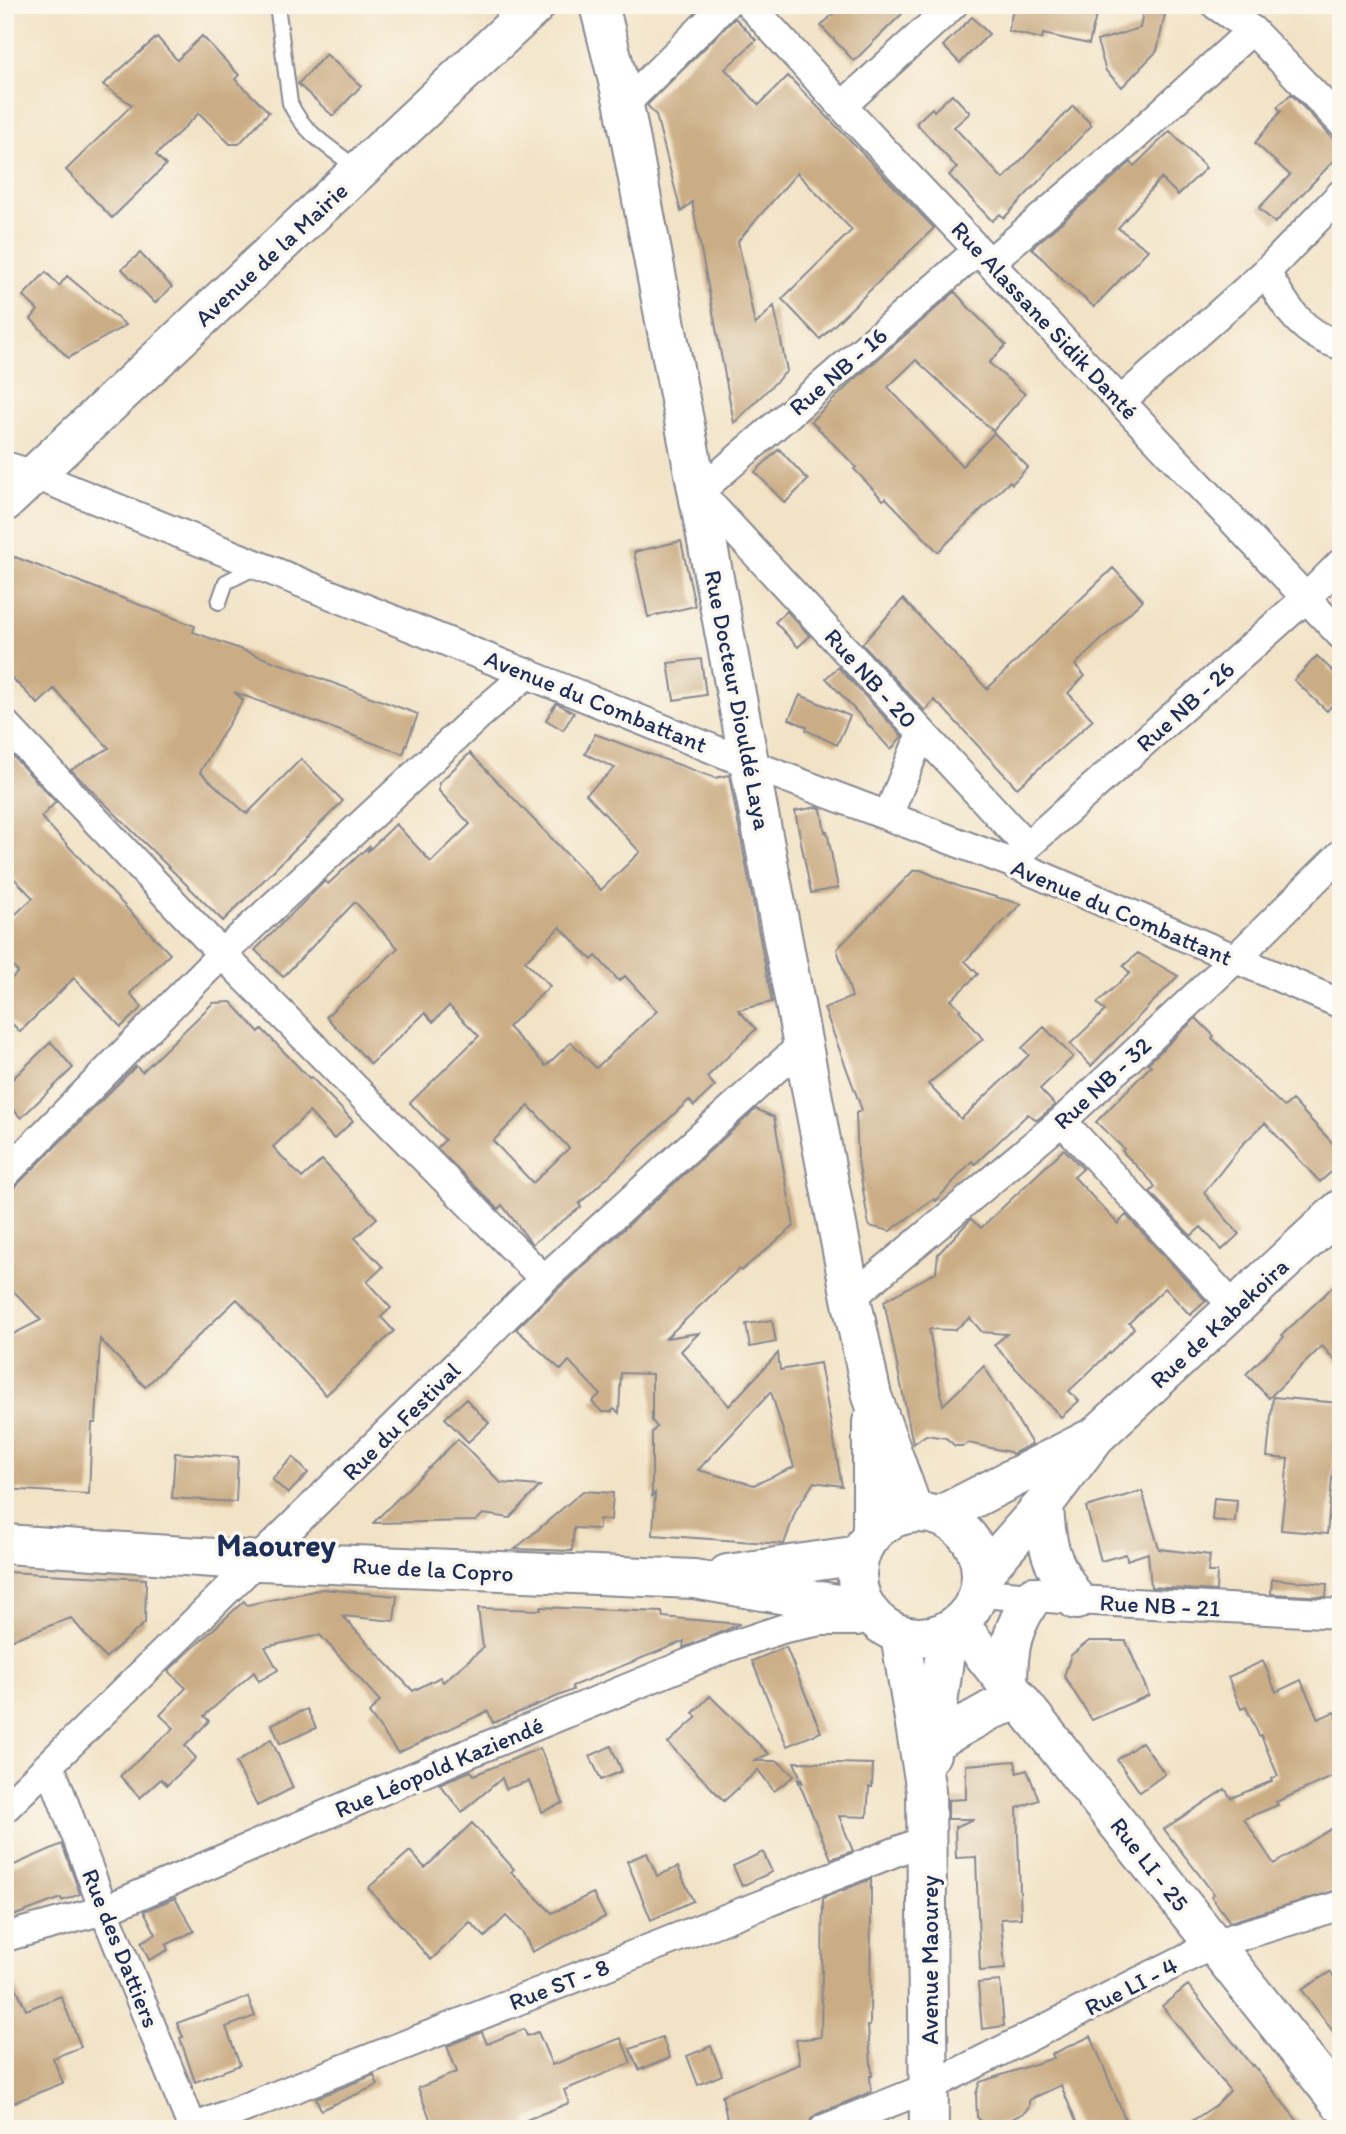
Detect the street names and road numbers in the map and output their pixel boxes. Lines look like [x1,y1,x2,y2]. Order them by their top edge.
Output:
street label: Avenue de la Mairie [188,176,354,332]
street label: Rue Alassane Sidik Danté [945,215,1145,425]
street label: Rue NB - 16 [783,320,893,422]
street label: Rue Docteur Diouldé Laya [699,568,778,833]
street label: Rue NB - 20 [819,622,923,734]
street label: Avenue du Combattant [481,643,711,759]
street label: Rue NB - 26 [1130,654,1240,758]
street label: Avenue du Combattant [1007,852,1237,972]
street label: Rue NB - 32 [1047,1030,1157,1135]
street label: Rue de Kabekoira [1144,1251,1294,1395]
street label: Rue du Festival [336,1356,466,1486]
street label: Rue de la Copro [352,1550,514,1588]
street label: Rue NB - 21 [1099,1587,1221,1623]
street label: Rue Léopold Kaziendé [330,1710,548,1824]
street label: Rue LI - 25 [1104,1811,1196,1917]
street label: Rue des Dattiers [76,1864,166,2032]
street label: Avenue Maourey [915,1875,944,2045]
street label: Rue LI - 4 [1080,1950,1182,2022]
street label: Rue ST - 8 [505,1952,613,2016]

